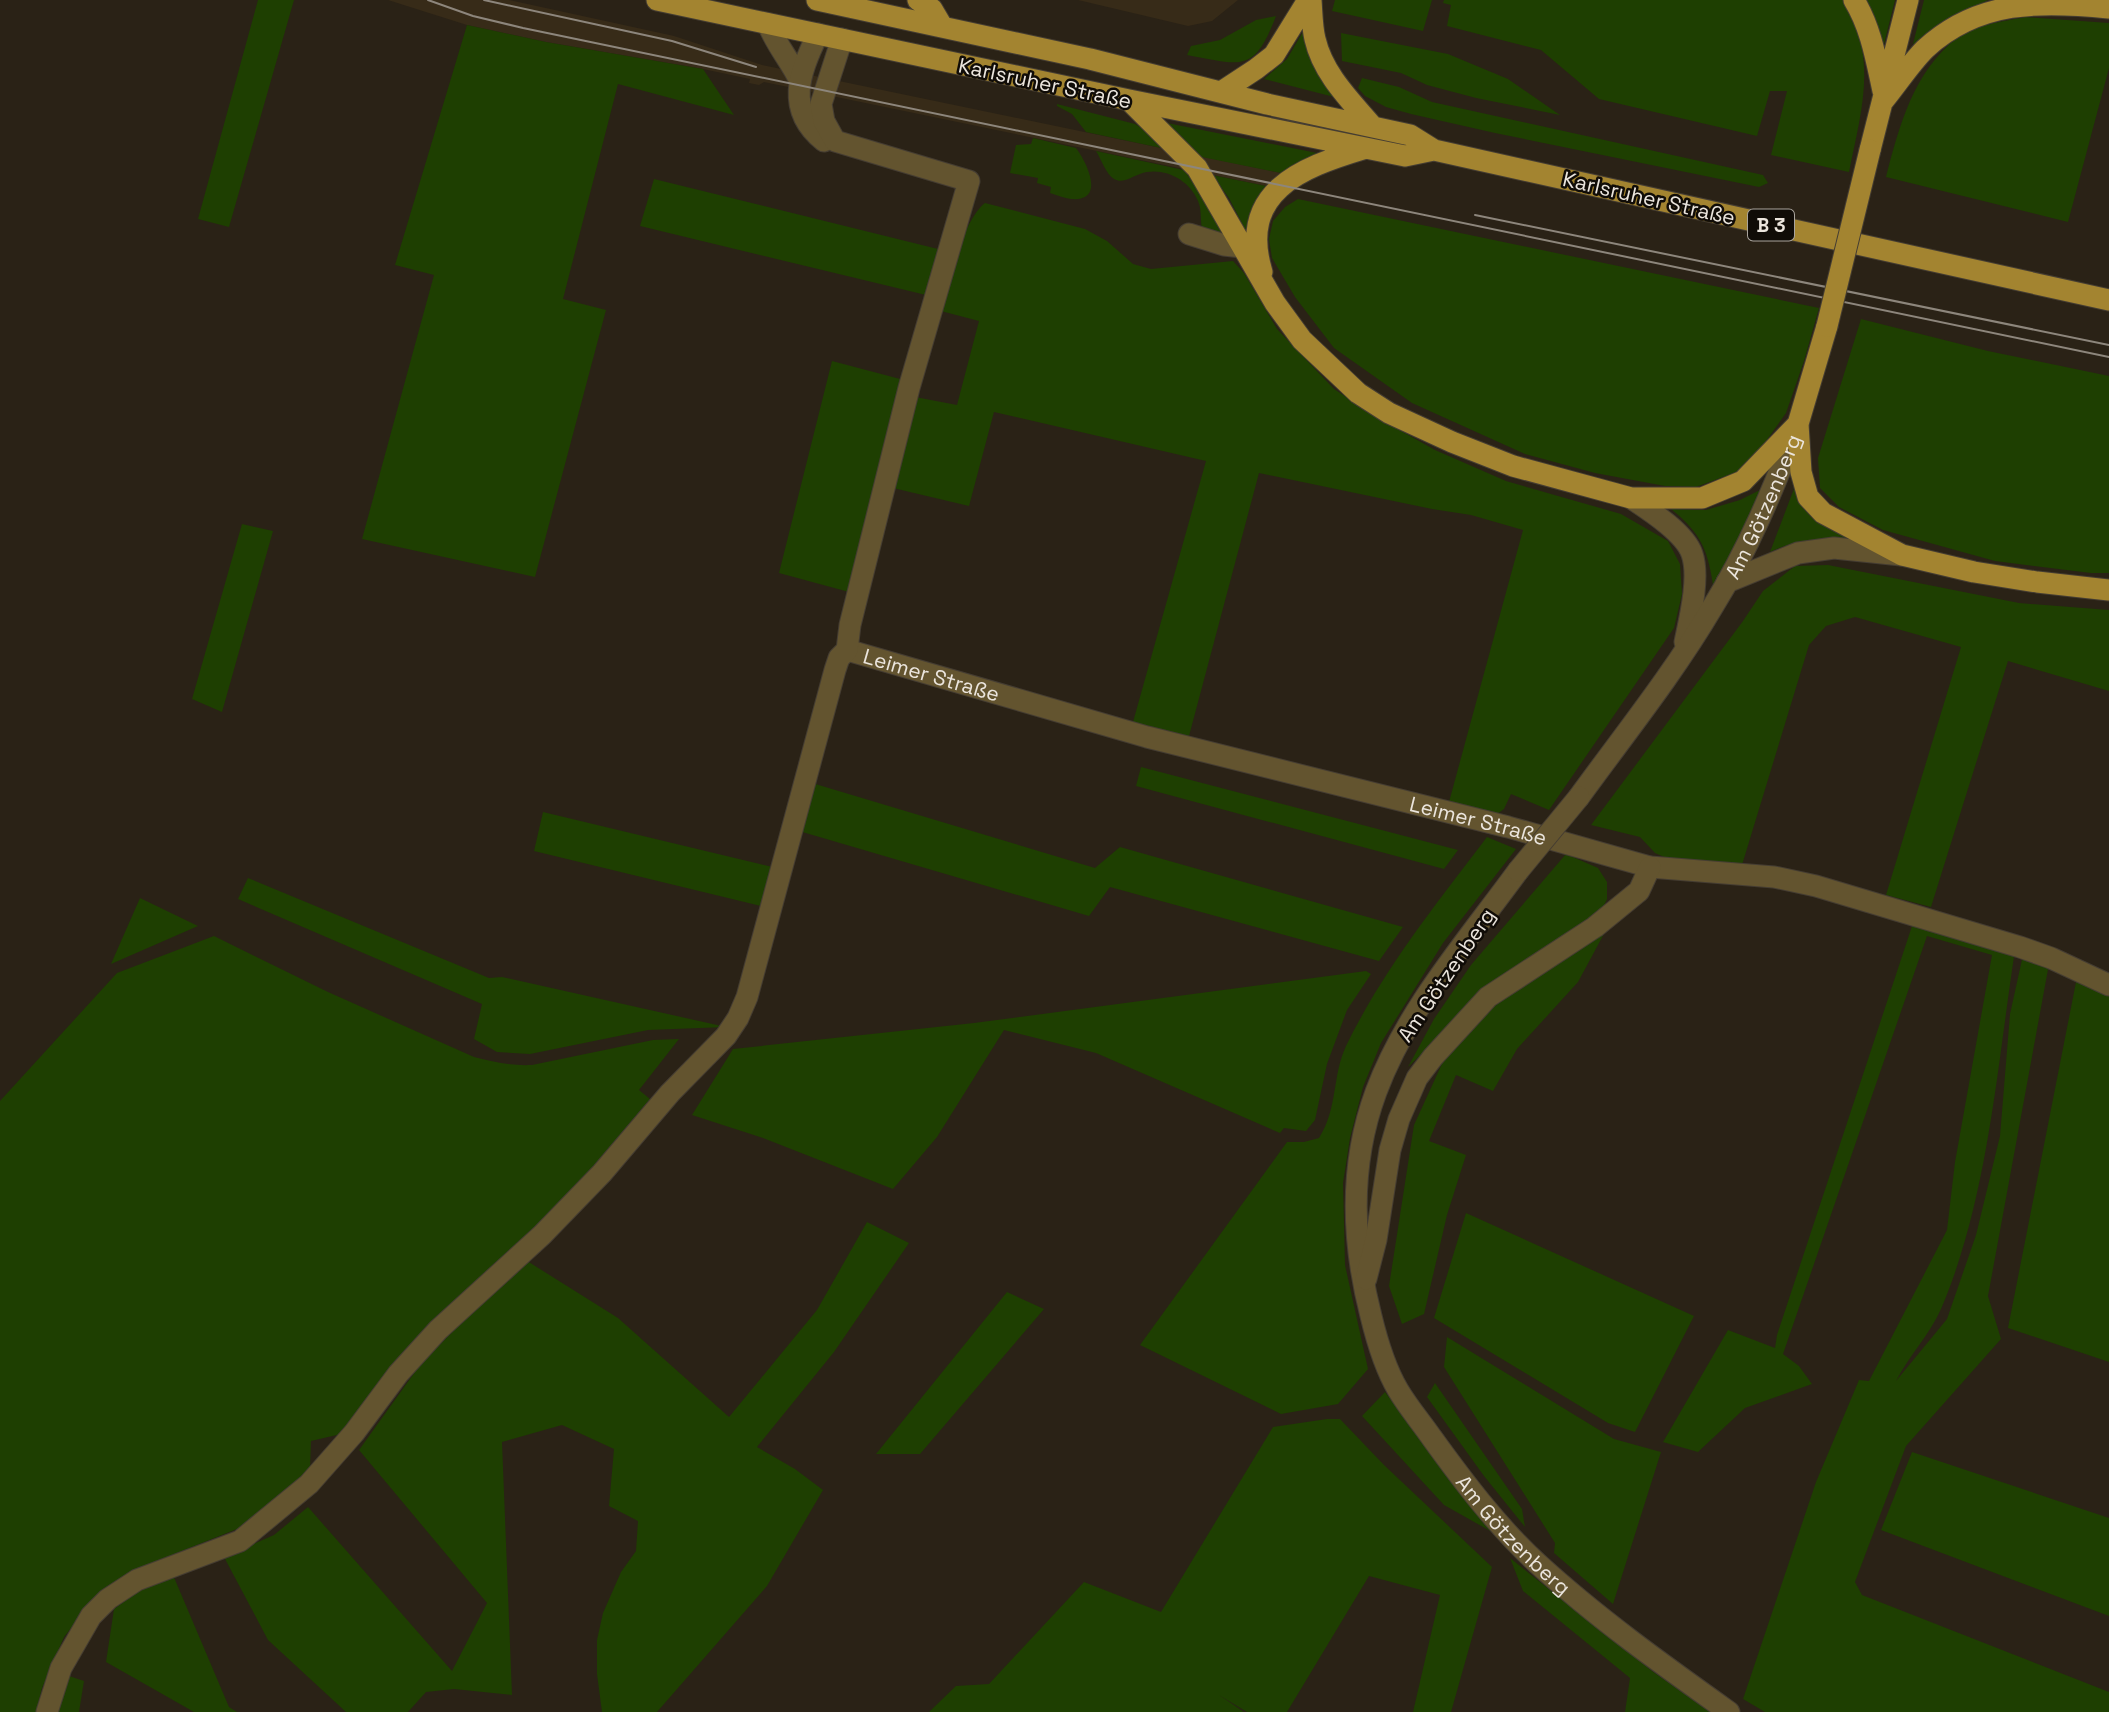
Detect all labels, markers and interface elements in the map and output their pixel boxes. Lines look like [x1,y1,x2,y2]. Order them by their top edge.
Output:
street label: Karlsruher Straße [956,51,1134,115]
street label: Karlsruher Straße [1560,165,1738,231]
road number: B 3 [1748,210,1794,241]
street label: Am Götzenberg [1718,430,1806,583]
street label: Leimer Straße [860,642,1003,707]
street label: Leimer Straße [1407,790,1550,851]
street label: Am Götzenberg [1391,903,1501,1047]
street label: Am Götzenberg [1450,1469,1577,1601]

